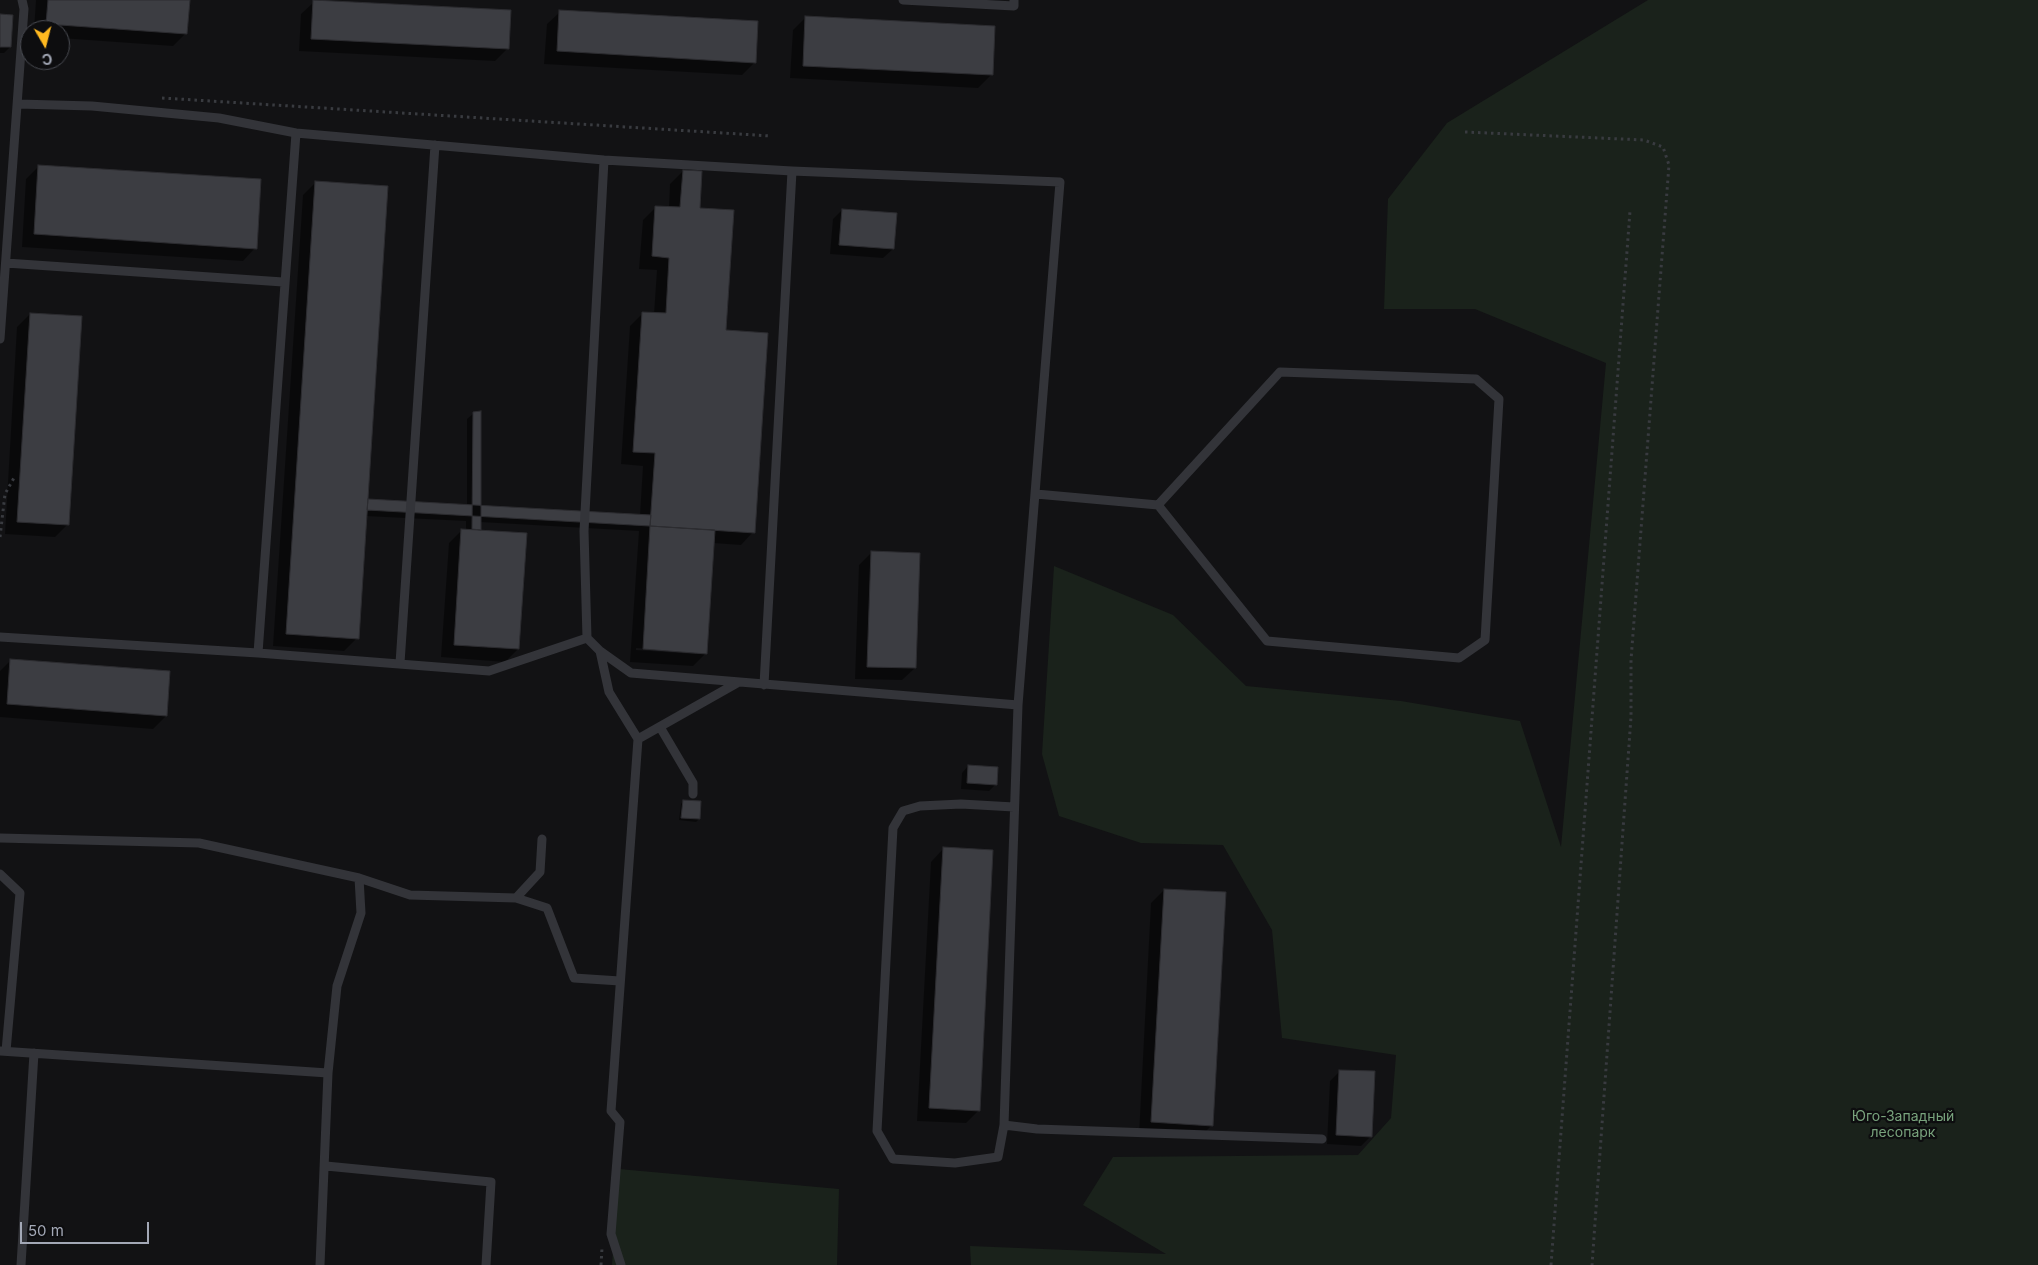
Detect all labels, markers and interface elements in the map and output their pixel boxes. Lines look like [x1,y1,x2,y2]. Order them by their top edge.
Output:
north arrow [20,20,70,70]
text: С [41,50,53,68]
park label: Юго-Западный лесопарк [1852,1109,1954,1142]
scale bar [22,1212,151,1244]
text: 50 m [28,1221,64,1240]

